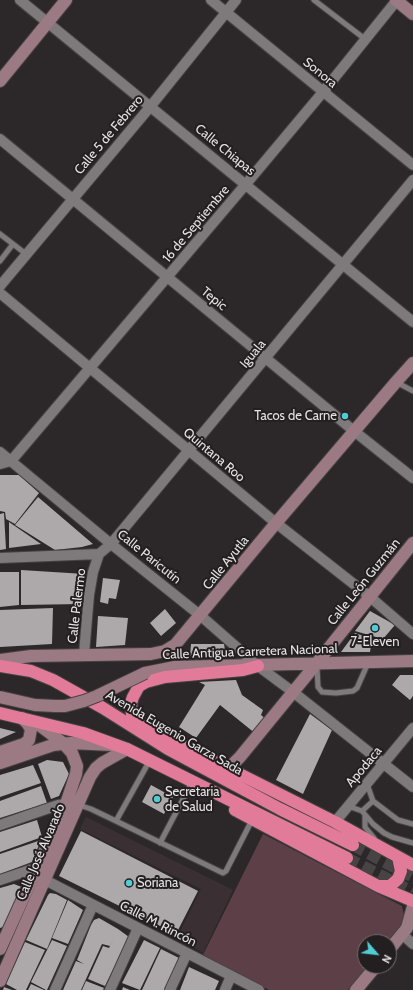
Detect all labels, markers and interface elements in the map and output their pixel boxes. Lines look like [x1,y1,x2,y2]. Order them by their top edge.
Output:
street label: Sonora [300,55,340,91]
street label: Calle 5 de Febrero [71,92,147,178]
street label: Calle Chiapas [192,121,258,179]
street label: 16 de Septiembre [159,182,233,266]
street label: Tepic [198,284,230,314]
street label: Iguala [237,337,269,371]
place label: Tacos de Carne [254,408,337,424]
marker: Tacos de Carne [340,411,350,421]
street label: Quintana Roo [180,425,248,485]
street label: Calle Paricutín [114,527,184,587]
street label: Calle Ayutla [200,533,252,593]
street label: Calle León Guzmán [324,536,404,628]
street label: Calle Palermo [65,567,89,645]
marker: 7-Eleven [370,623,380,633]
place label: 7-Eleven [351,634,399,650]
street label: Calle Antigua Carretera Nacional [162,641,338,663]
street label: Avenida Eugenio Garza Sada [103,687,245,779]
street label: Apodaca [343,744,385,790]
place label: Secretaria de Salud [165,784,219,815]
marker: Secretaria de Salud [152,794,162,804]
street label: Calle José Alvarado [14,801,68,903]
place label: Soriana [137,875,178,891]
marker: Soriana [124,878,134,888]
street label: Calle M. Rincón [117,898,199,950]
north arrow [357,934,397,974]
text: N [379,952,395,966]

